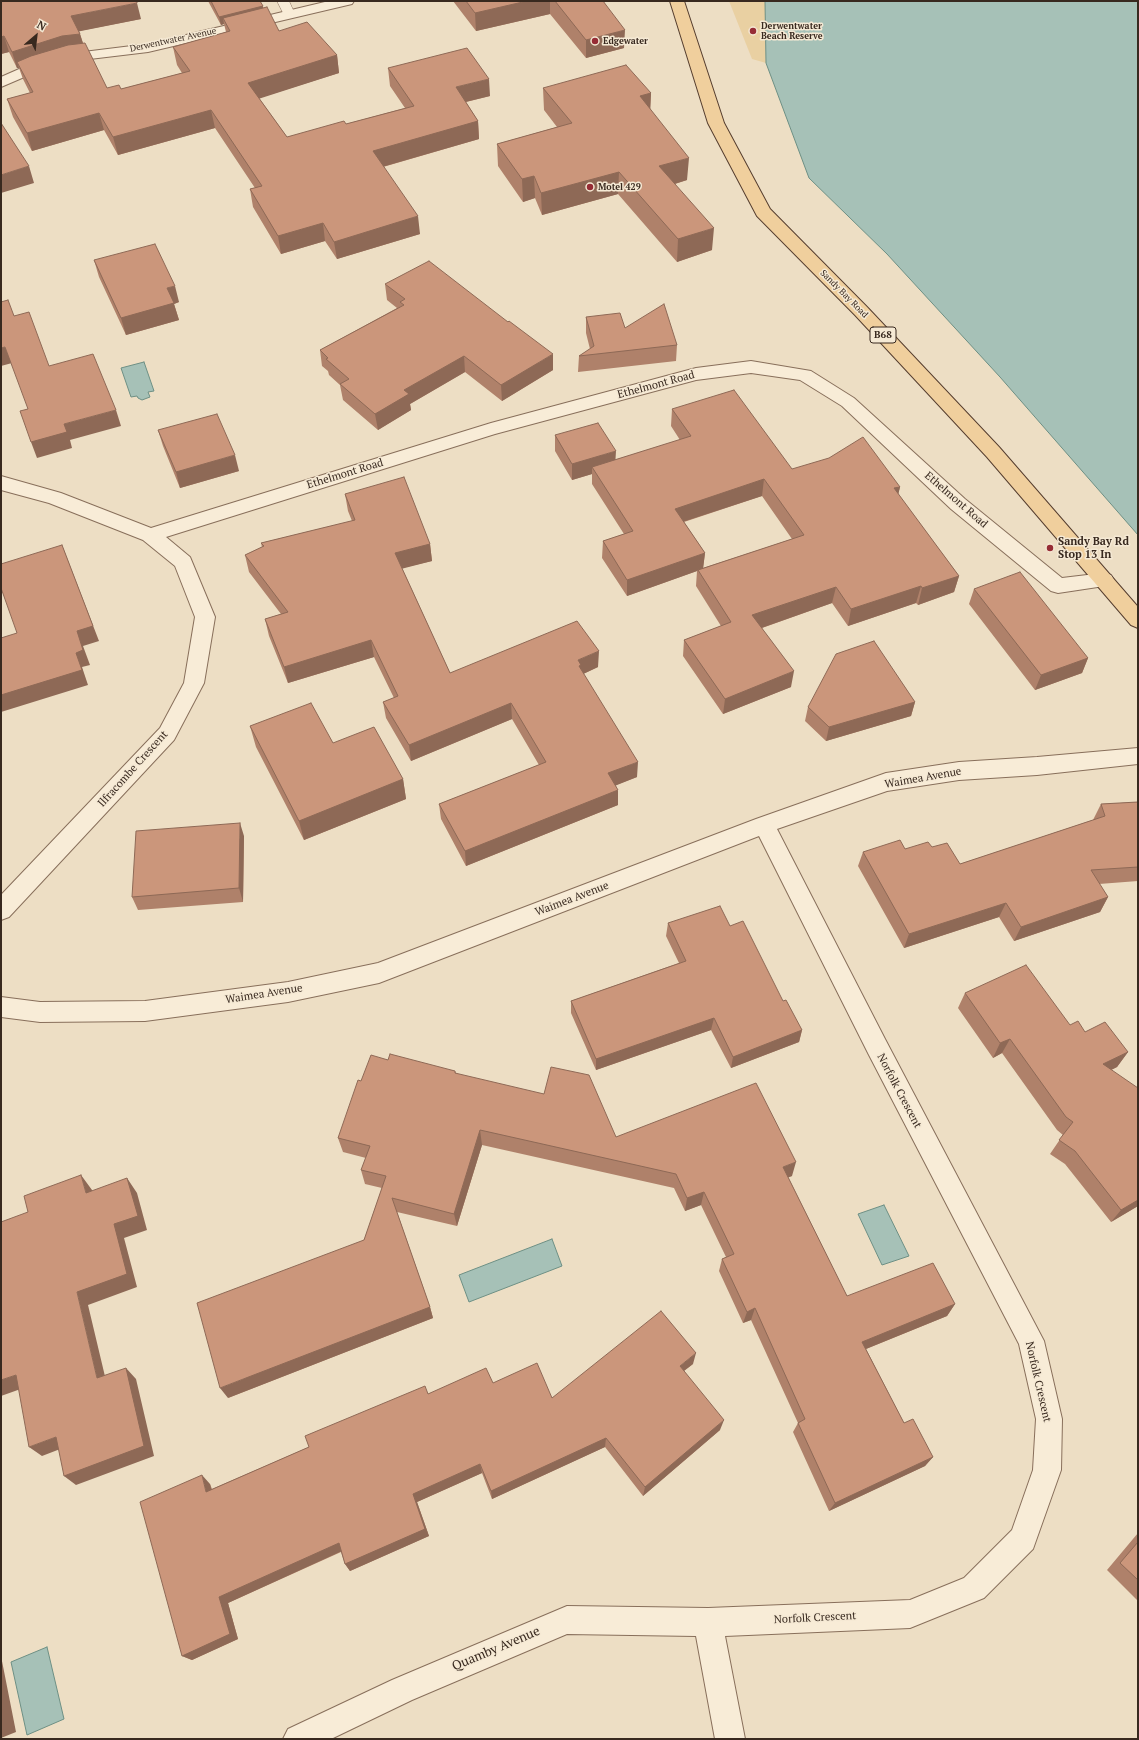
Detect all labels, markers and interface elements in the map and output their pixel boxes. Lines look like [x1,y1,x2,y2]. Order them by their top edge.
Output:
north arrow [16,16,56,56]
text: N [35,17,49,34]
place label: Derwentwater Beach Reserve [761,21,823,42]
street label: Derwentwater Avenue [129,26,217,54]
marker: Derwentwater Beach Reserve [748,26,758,36]
marker: Edgewater [590,36,600,46]
place label: Edgewater [603,36,648,46]
marker: Motel 429 [585,182,595,192]
place label: Motel 429 [598,182,641,192]
street label: Sandy Bay Road [818,268,870,320]
road number: B68 [870,327,896,343]
street label: Ethelmont Road [616,368,696,402]
street label: Ethelmont Road [305,456,385,492]
street label: Ethelmont Road [922,469,990,531]
place label: Sandy Bay Rd Stop 13 In [1058,535,1129,561]
marker: Sandy Bay Rd Stop 13 In [1045,543,1055,553]
street label: Ilfracombe Crescent [95,728,171,810]
street label: Waimea Avenue [884,765,962,791]
street label: Waimea Avenue [533,879,611,919]
street label: Waimea Avenue [225,981,303,1007]
street label: Norfolk Crescent [874,1052,924,1130]
street label: Norfolk Crescent [1022,1340,1054,1424]
street label: Norfolk Crescent [774,1609,856,1627]
street label: Quamby Avenue [450,1623,542,1675]

